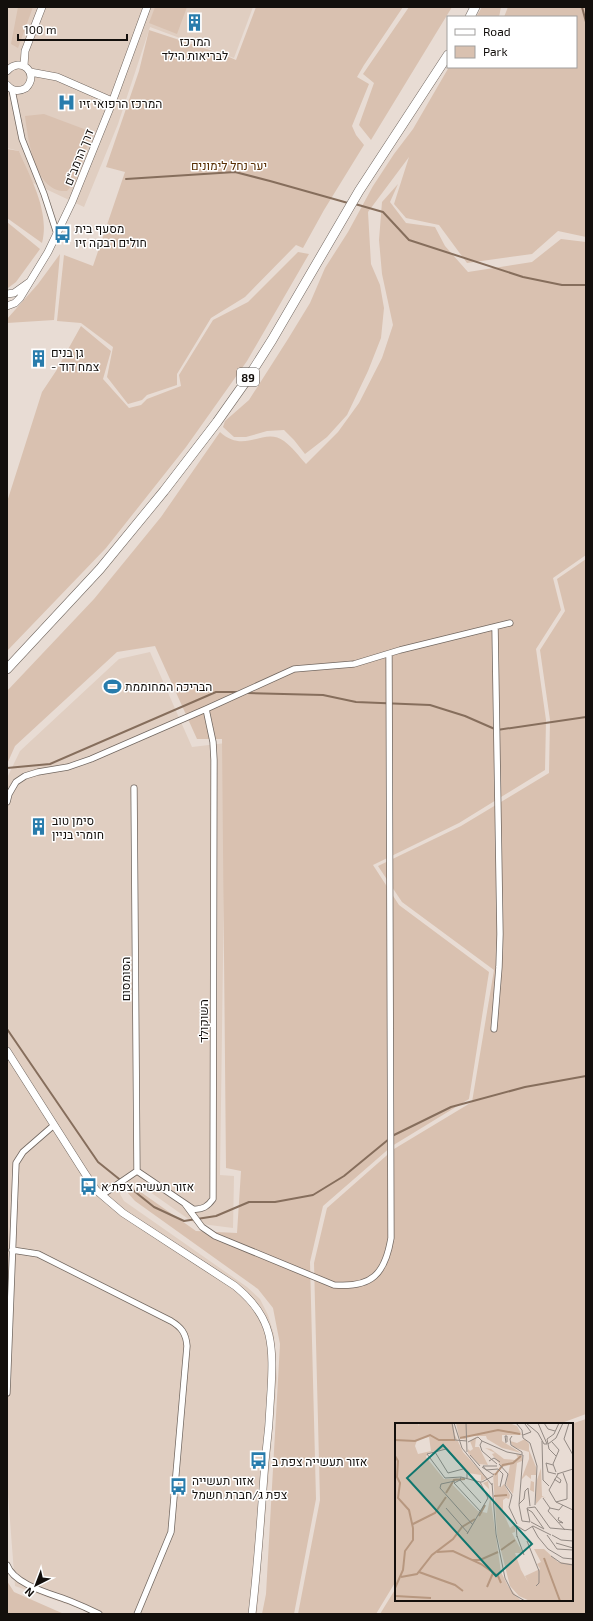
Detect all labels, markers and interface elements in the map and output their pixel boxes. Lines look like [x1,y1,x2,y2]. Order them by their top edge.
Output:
building icon: המרכז לבריאות הילד [185,12,205,32]
scale bar [18,16,127,42]
legend [447,16,577,68]
text: 100 m [24,22,56,36]
text: Road [483,24,511,38]
place label: המרכז לבריאות הילד [162,34,228,62]
text: Park [483,44,508,58]
hospital icon: המרכז הרפואי זיו [56,93,76,113]
place label: המרכז הרפואי זיו [79,96,162,110]
street label: דרך הרמב"ם [60,127,96,187]
park label: יער נחל לימונים [191,158,267,172]
place label: מסעף בית חולים רבקה זיו [75,221,147,249]
bus stop icon: מסעף בית חולים רבקה זיו [52,225,72,245]
place label: גן בנים - צמח דוד [51,345,100,373]
building icon: גן בנים - צמח דוד [28,349,48,369]
road number: 89 [237,368,259,386]
sports icon: הבריכה המחוממת [102,676,122,696]
place label: הבריכה המחוממת [125,679,212,693]
place label: סימן טוב חומרי בניין [52,813,104,841]
building icon: סימן טוב חומרי בניין [29,817,49,837]
street label: הסומסום [118,957,132,1001]
street label: השוקולד [196,999,210,1043]
bus stop icon: אזור תעשיה צפת א [78,1176,98,1196]
place label: אזור תעשיה צפת א [101,1179,195,1193]
inset map [395,1423,573,1601]
bus stop icon: אזור תעשייה צפת ב [249,1451,269,1471]
place label: אזור תעשייה צפת ב [272,1454,368,1468]
place label: אזור תעשייה צפת ג/חברת חשמל [192,1473,288,1501]
bus stop icon: אזור תעשייה צפת ג/חברת חשמל [169,1477,189,1497]
north arrow [16,1565,56,1605]
text: N [22,1585,36,1600]

